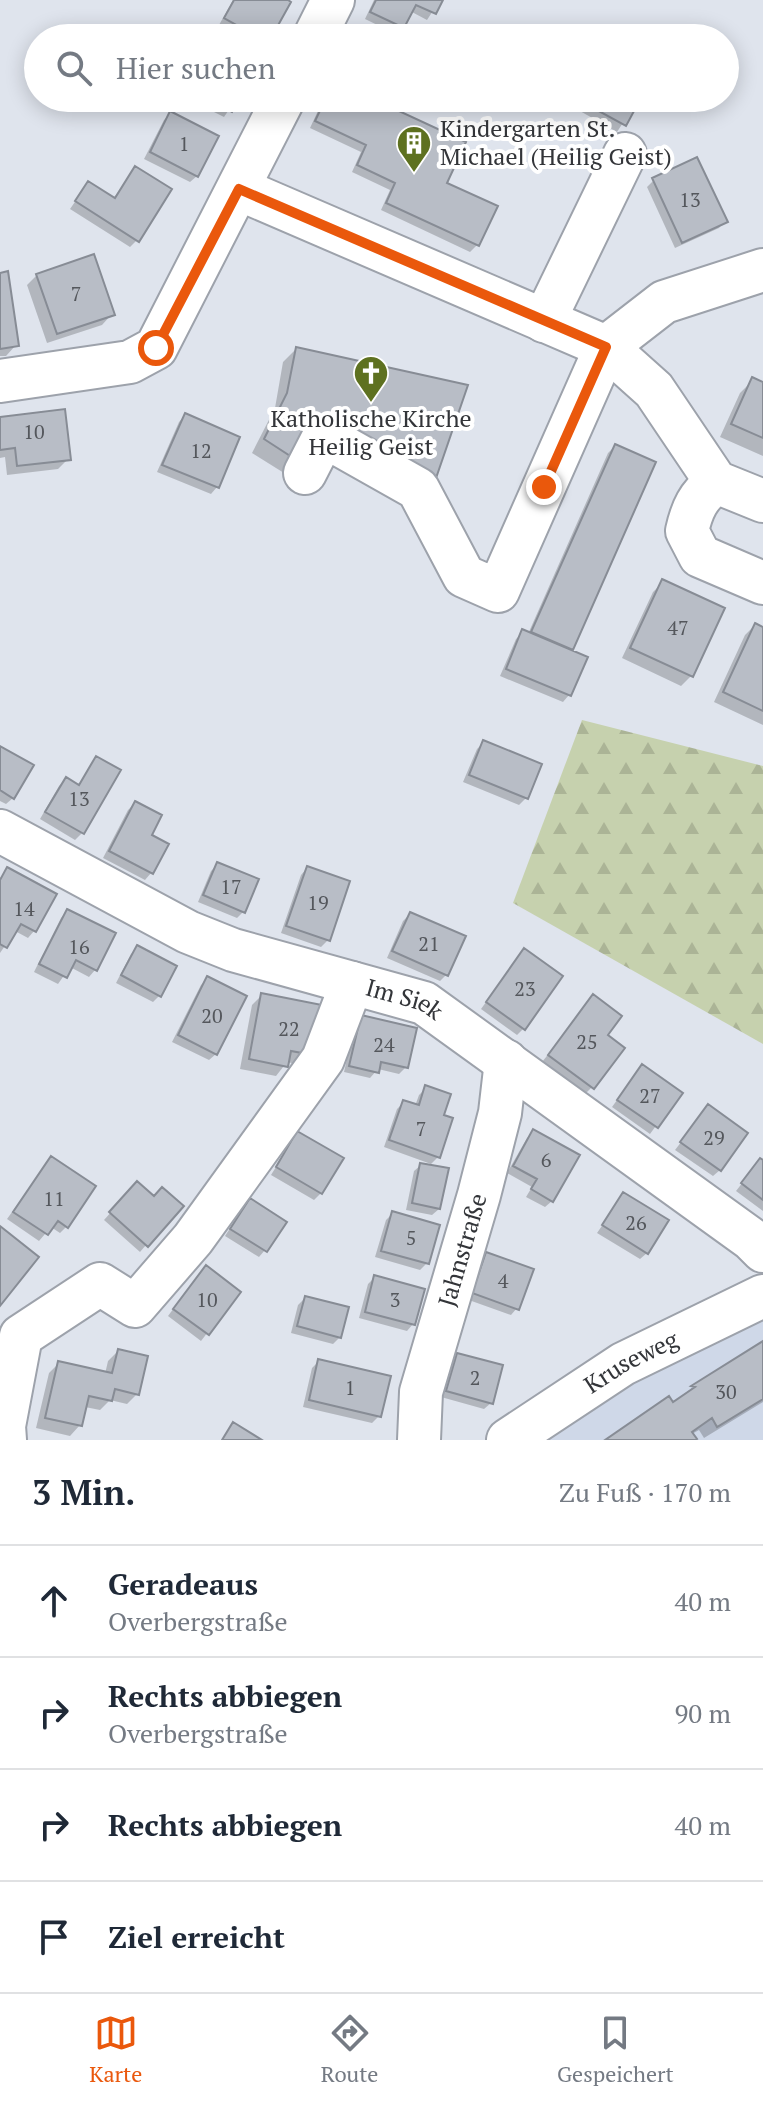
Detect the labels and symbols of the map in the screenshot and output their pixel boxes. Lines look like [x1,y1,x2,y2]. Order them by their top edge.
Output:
place label: Kindergarten St. Michael (Heilig Geist) [440,112,672,172]
building icon: Kindergarten St. Michael (Heilig Geist) [395,124,433,174]
house number: 1 [179,130,189,157]
house number: 13 [679,186,701,213]
house number: 7 [71,280,81,307]
route start [138,330,174,366]
church icon: Katholische Kirche Heilig Geist [352,354,390,404]
place label: Katholische Kirche Heilig Geist [270,402,472,462]
house number: 10 [23,418,45,445]
house number: 12 [190,437,212,464]
route end [526,469,562,505]
house number: 47 [667,614,689,641]
house number: 13 [68,785,90,812]
house number: 17 [220,873,242,900]
house number: 19 [307,889,329,916]
house number: 14 [13,895,35,922]
house number: 21 [418,930,440,957]
house number: 16 [68,933,90,960]
street label: Im Siek [362,971,450,1027]
house number: 23 [514,975,536,1002]
house number: 20 [201,1002,223,1029]
house number: 22 [278,1015,300,1042]
house number: 25 [576,1028,598,1055]
house number: 24 [373,1031,395,1058]
house number: 27 [639,1082,661,1109]
house number: 7 [416,1115,426,1142]
house number: 29 [703,1124,725,1151]
house number: 6 [541,1146,552,1173]
house number: 11 [43,1185,65,1212]
street label: Jahnstraße [430,1189,494,1310]
house number: 26 [625,1209,647,1236]
house number: 5 [406,1224,416,1251]
house number: 4 [498,1267,509,1294]
house number: 10 [196,1286,218,1313]
house number: 3 [390,1286,400,1313]
street label: Kruseweg [578,1323,683,1400]
house number: 2 [470,1364,480,1391]
house number: 1 [345,1374,355,1401]
house number: 30 [715,1378,737,1405]

